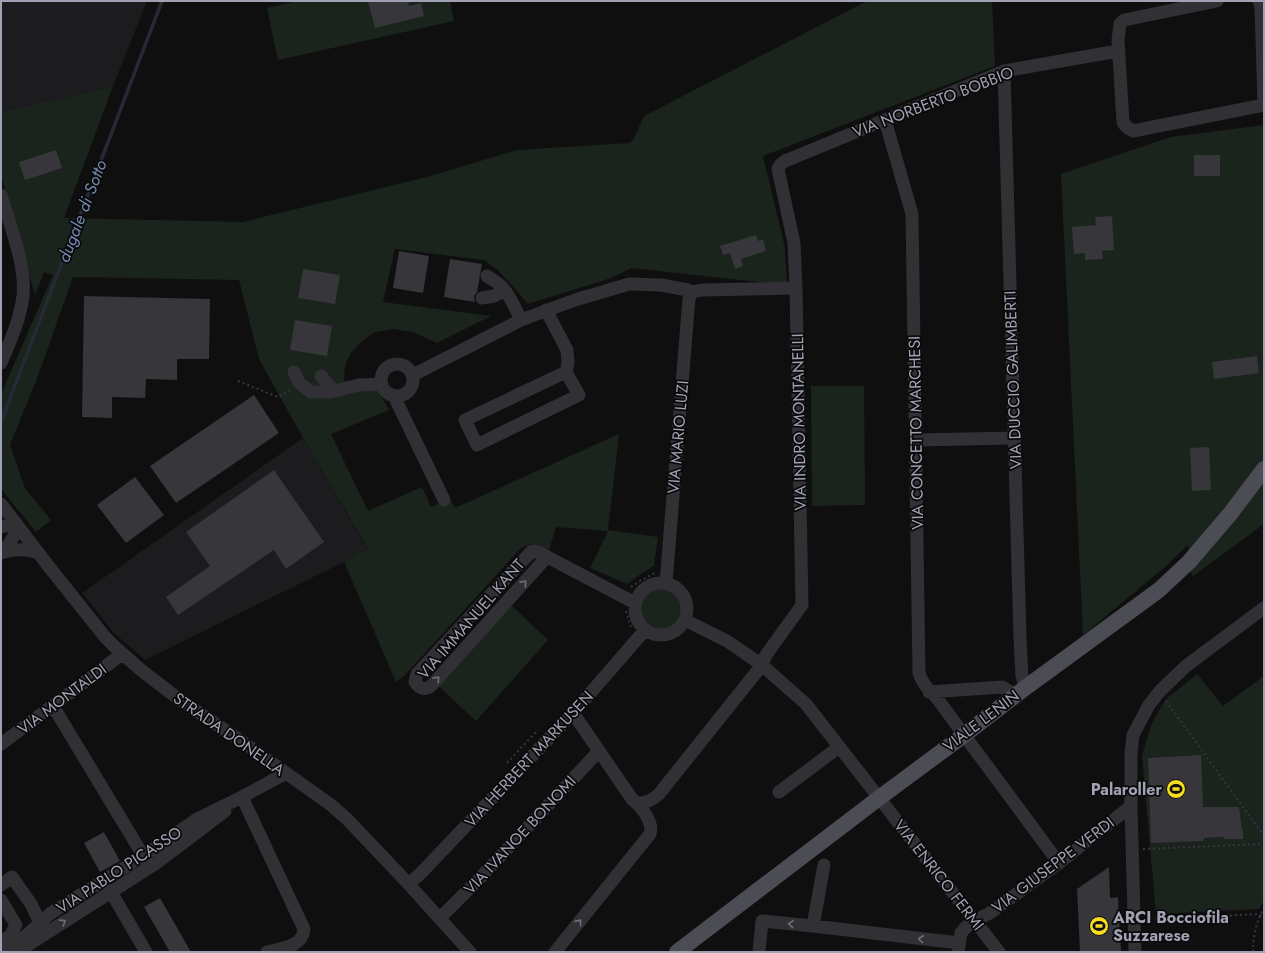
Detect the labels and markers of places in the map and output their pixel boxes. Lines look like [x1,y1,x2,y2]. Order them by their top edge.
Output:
place label: Palaroller [1091,778,1162,801]
sports icon: Palaroller [1165,778,1187,800]
place label: ARCI Bocciofila Suzzarese [1112,906,1229,947]
sports icon: ARCI Bocciofila Suzzarese [1088,915,1110,937]

